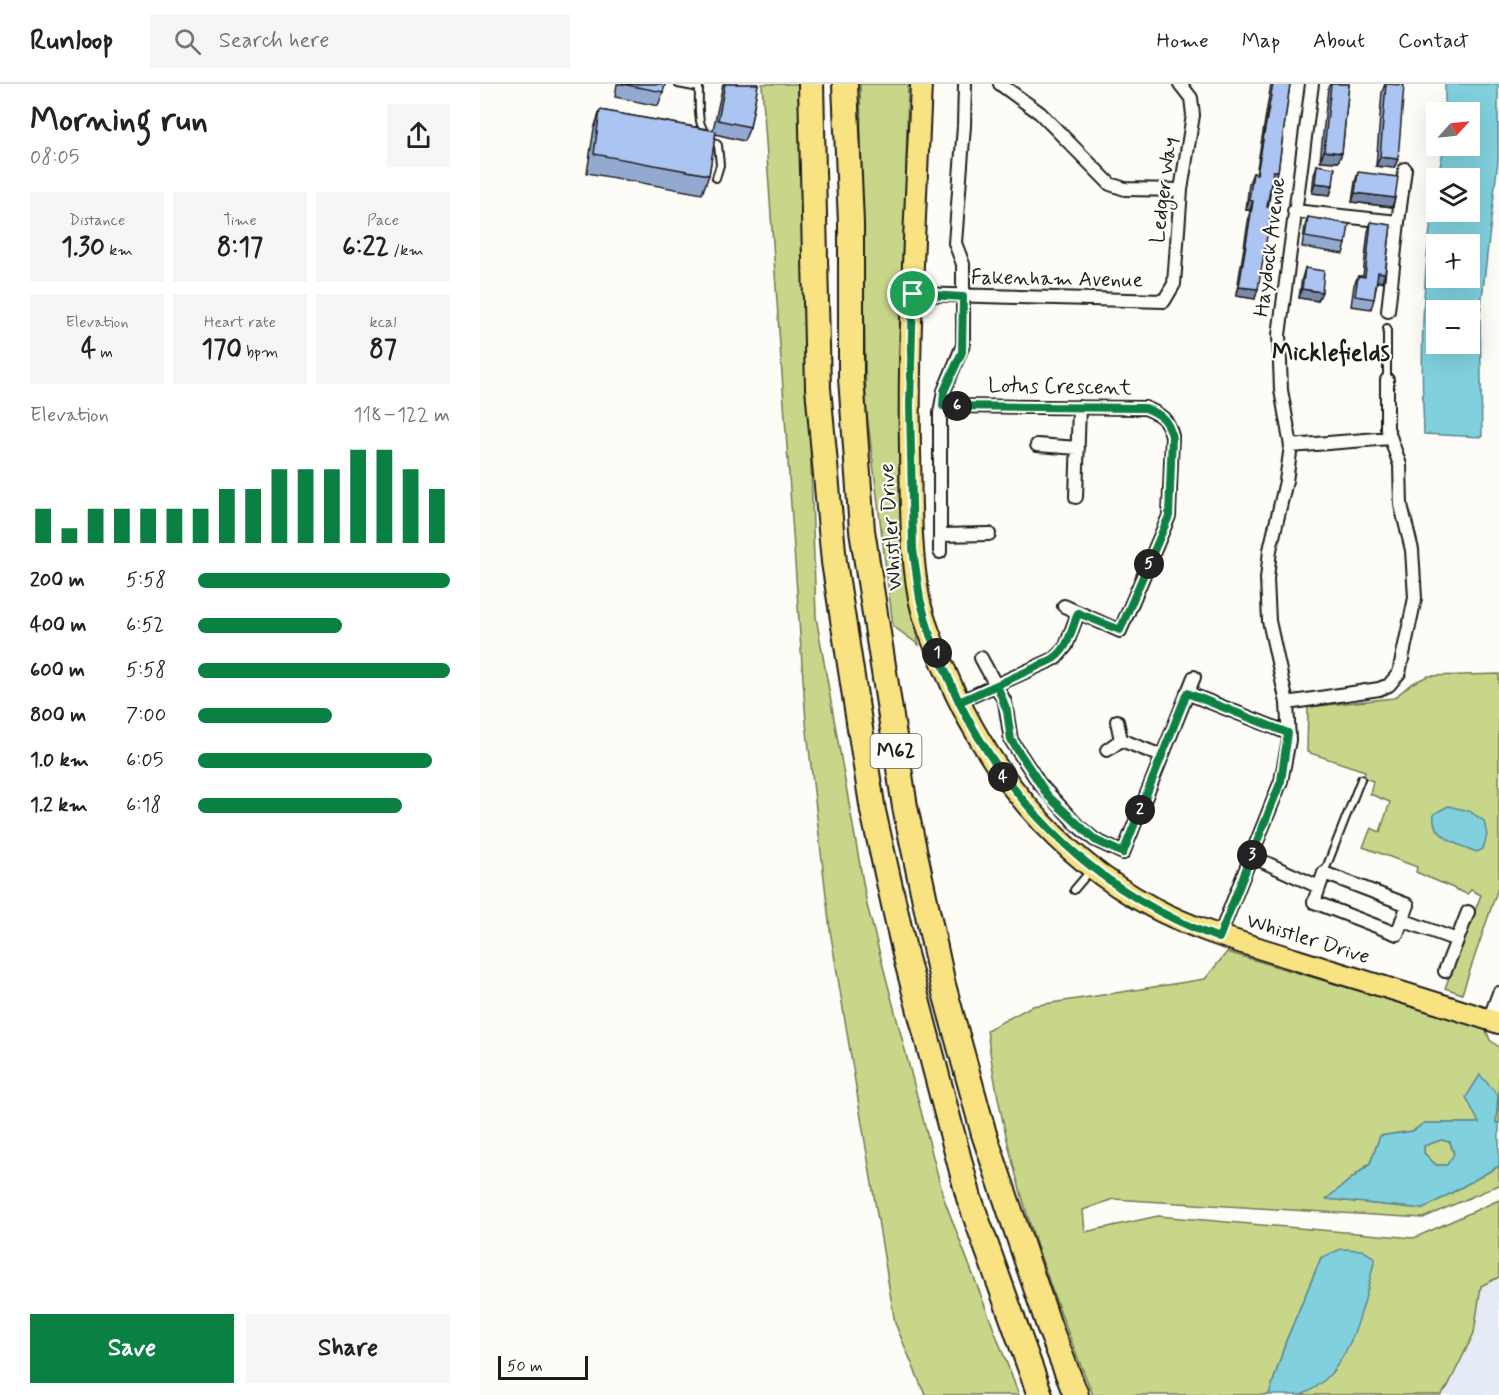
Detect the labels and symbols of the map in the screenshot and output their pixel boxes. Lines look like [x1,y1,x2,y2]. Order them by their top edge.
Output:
north arrow [1426,102,1480,156]
street label: Ledger Way [1144,135,1185,245]
street label: Haydock Avenue [1248,175,1292,319]
street label: Fakenham Avenue [971,264,1143,294]
pin [887,268,938,319]
district label: Micklefields [1272,338,1391,369]
street label: Lotus Crescent [988,372,1133,402]
pin: 6 [942,391,972,421]
street label: Whistler Drive [873,462,909,592]
pin: 5 [1134,549,1164,579]
pin: 1 [922,638,952,668]
road number: M62 [870,734,922,768]
pin: 4 [988,762,1018,792]
pin: 2 [1125,795,1155,825]
pin: 3 [1237,840,1267,870]
street label: Whistler Drive [1243,907,1373,971]
scale bar [498,1353,588,1380]

